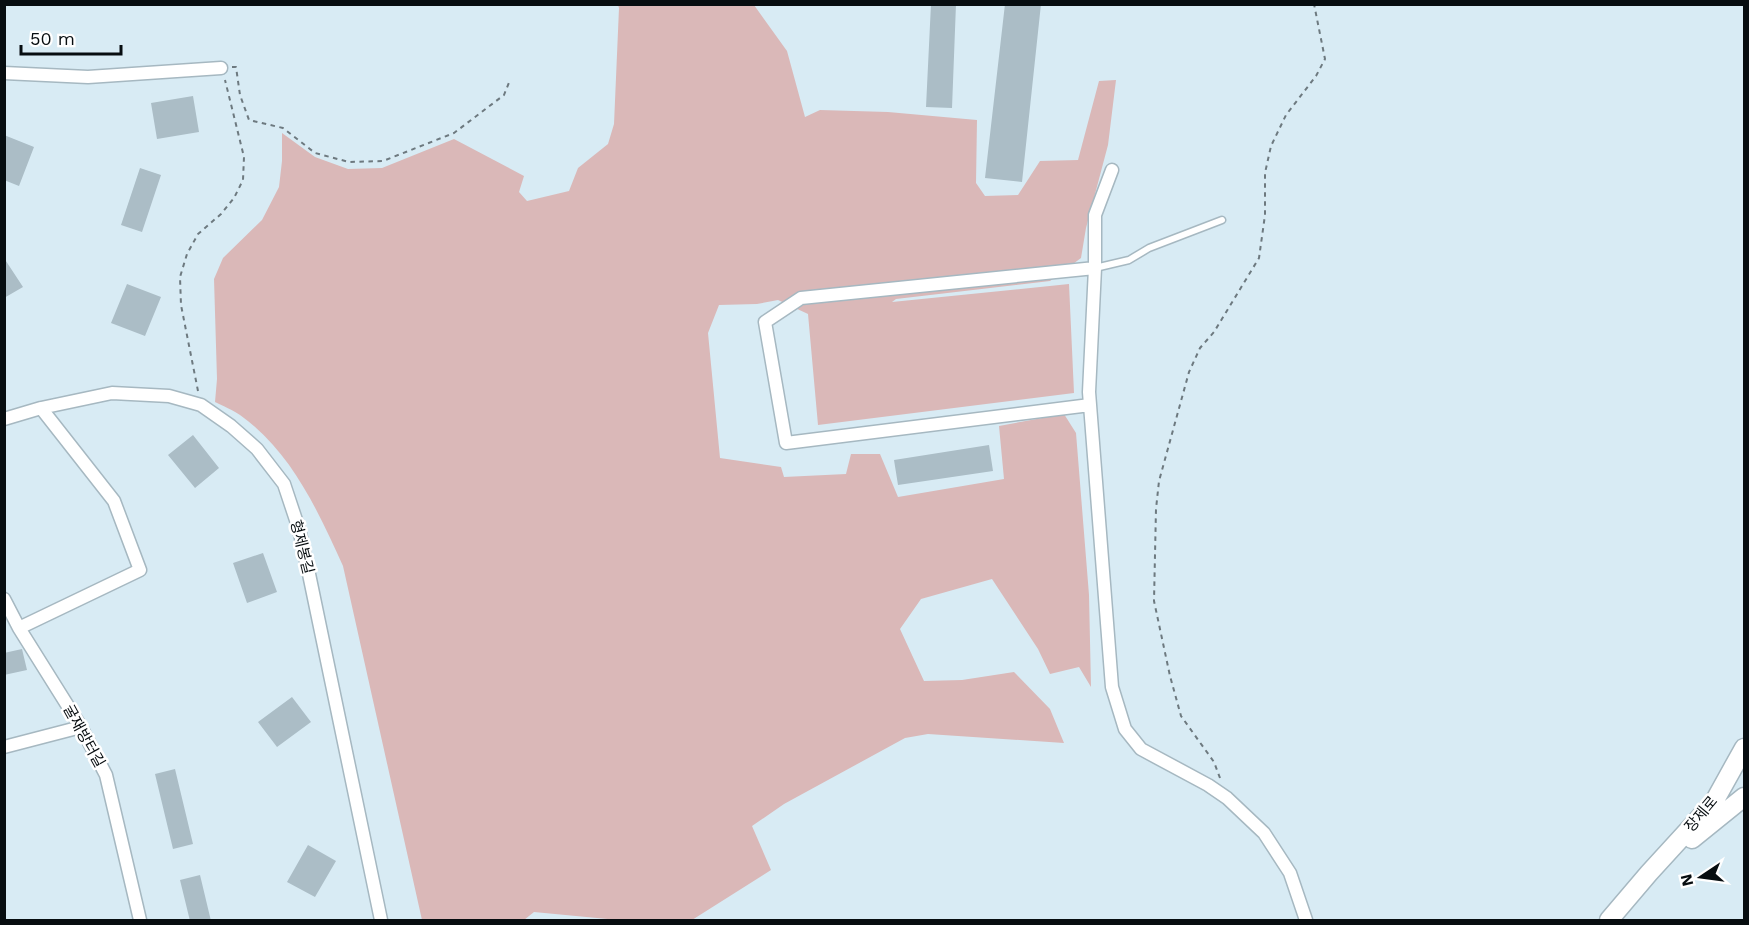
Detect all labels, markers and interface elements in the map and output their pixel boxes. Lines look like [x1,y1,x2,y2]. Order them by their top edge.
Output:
scale bar [21,18,122,56]
text: 50 m [30,28,75,49]
street label: 형제봉길 [287,518,317,576]
street label: 굴재방터길 [59,701,109,771]
street label: 장제로 [1681,792,1721,836]
north arrow [1671,847,1731,907]
text: N [1676,872,1697,888]

